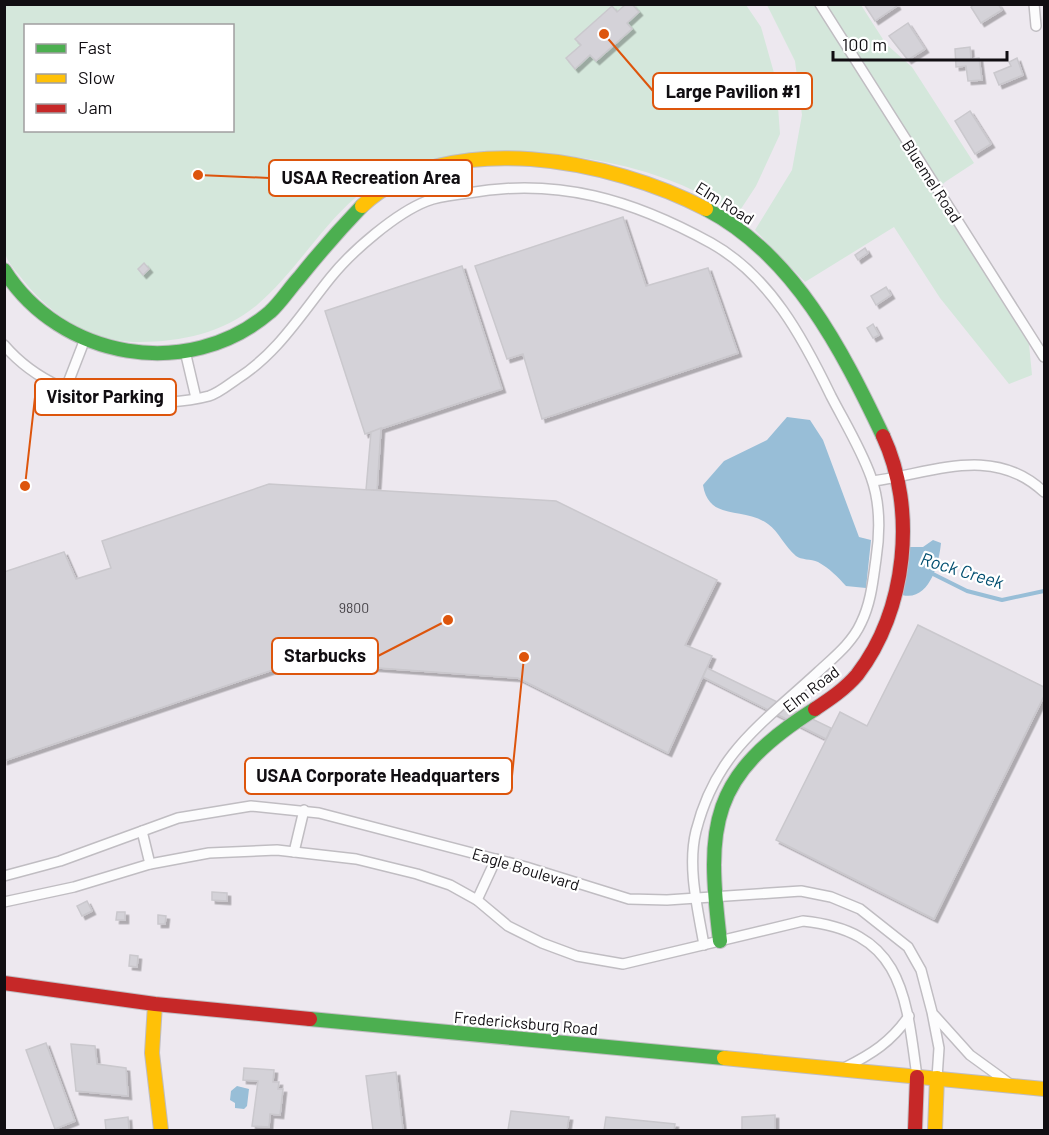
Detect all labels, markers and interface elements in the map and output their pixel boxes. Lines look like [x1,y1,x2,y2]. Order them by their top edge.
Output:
legend [24,24,234,132]
scale bar [833,24,1007,62]
text: 100 m [842,33,887,55]
text: Fast [78,36,112,58]
text: Slow [78,66,115,88]
callout: Large Pavilion #1 [653,73,812,109]
text: Large Pavilion #1 [666,80,800,102]
text: Jam [78,96,112,118]
street label: Bluemel Road [899,136,966,226]
callout: USAA Recreation Area [269,160,472,196]
text: USAA Recreation Area [282,166,460,188]
street label: Elm Road [693,177,758,228]
callout: Visitor Parking [35,379,176,415]
text: Visitor Parking [46,385,164,407]
water label: Rock Creek [918,547,1007,593]
house number: 9800 [339,599,369,616]
callout: Starbucks [272,638,378,674]
text: Starbucks [284,644,366,666]
street label: Elm Road [779,661,842,716]
callout: USAA Corporate Headquarters [245,758,512,794]
text: USAA Corporate Headquarters [256,764,500,786]
street label: Eagle Boulevard [470,843,582,894]
street label: Fredericksburg Road [453,1007,599,1038]

